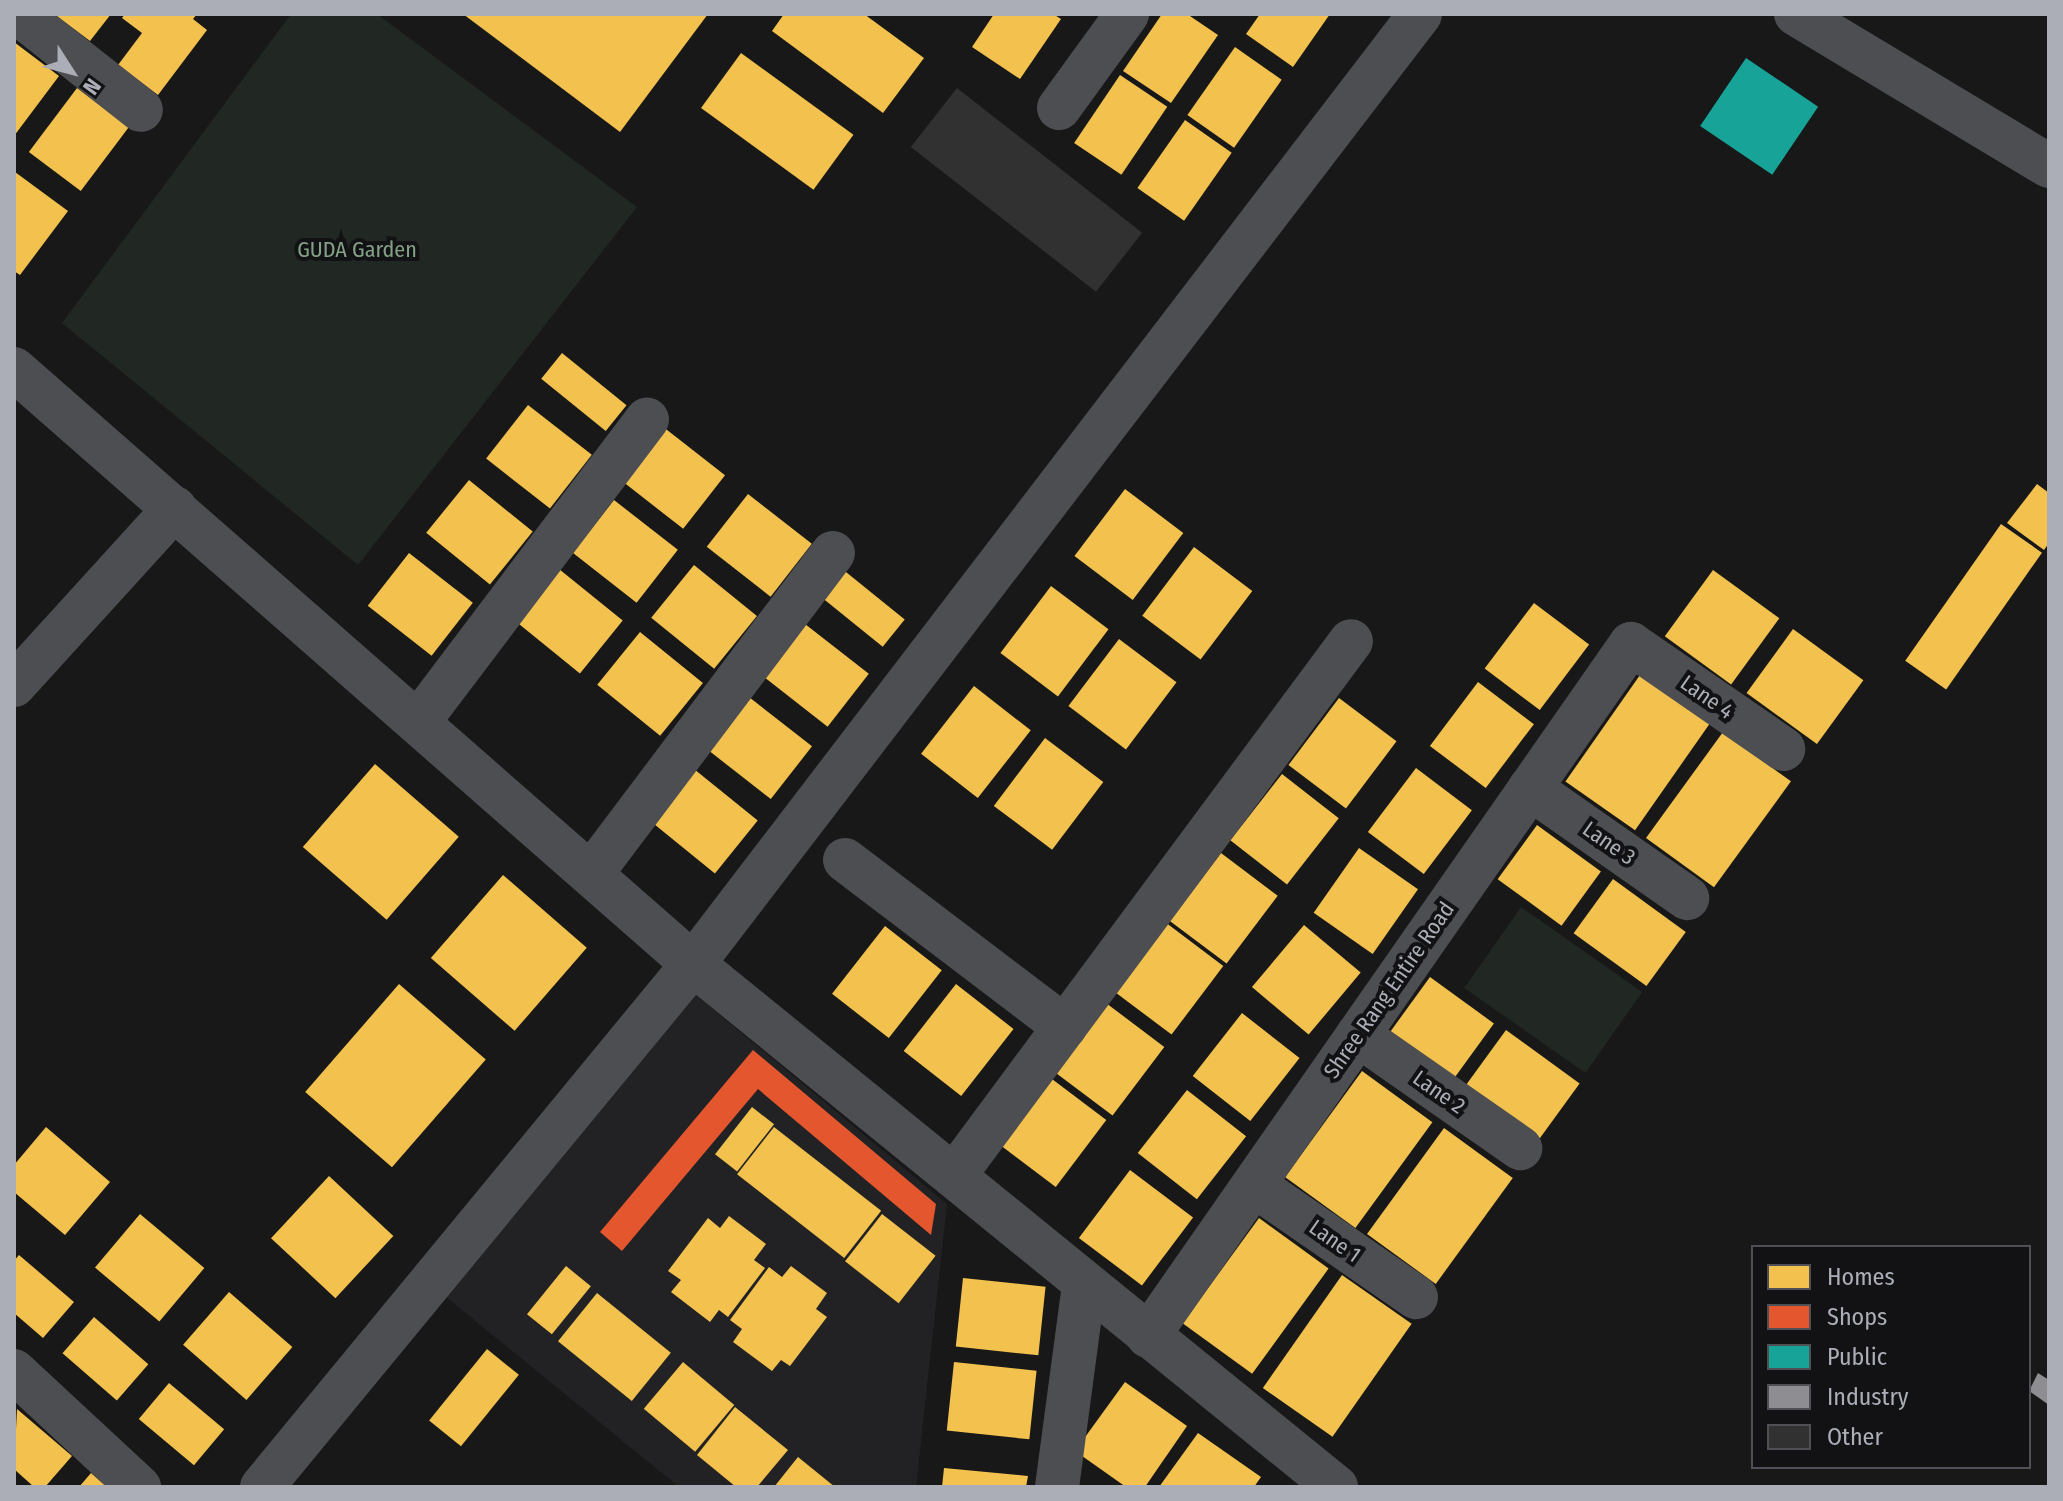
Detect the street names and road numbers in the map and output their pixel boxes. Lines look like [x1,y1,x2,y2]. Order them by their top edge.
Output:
street label: Lane 4 [1675,669,1739,725]
street label: Lane 3 [1578,816,1640,870]
street label: Shree Rang Entire Road [1318,897,1460,1083]
street label: Lane 2 [1408,1065,1470,1119]
street label: Lane 1 [1304,1214,1366,1268]

